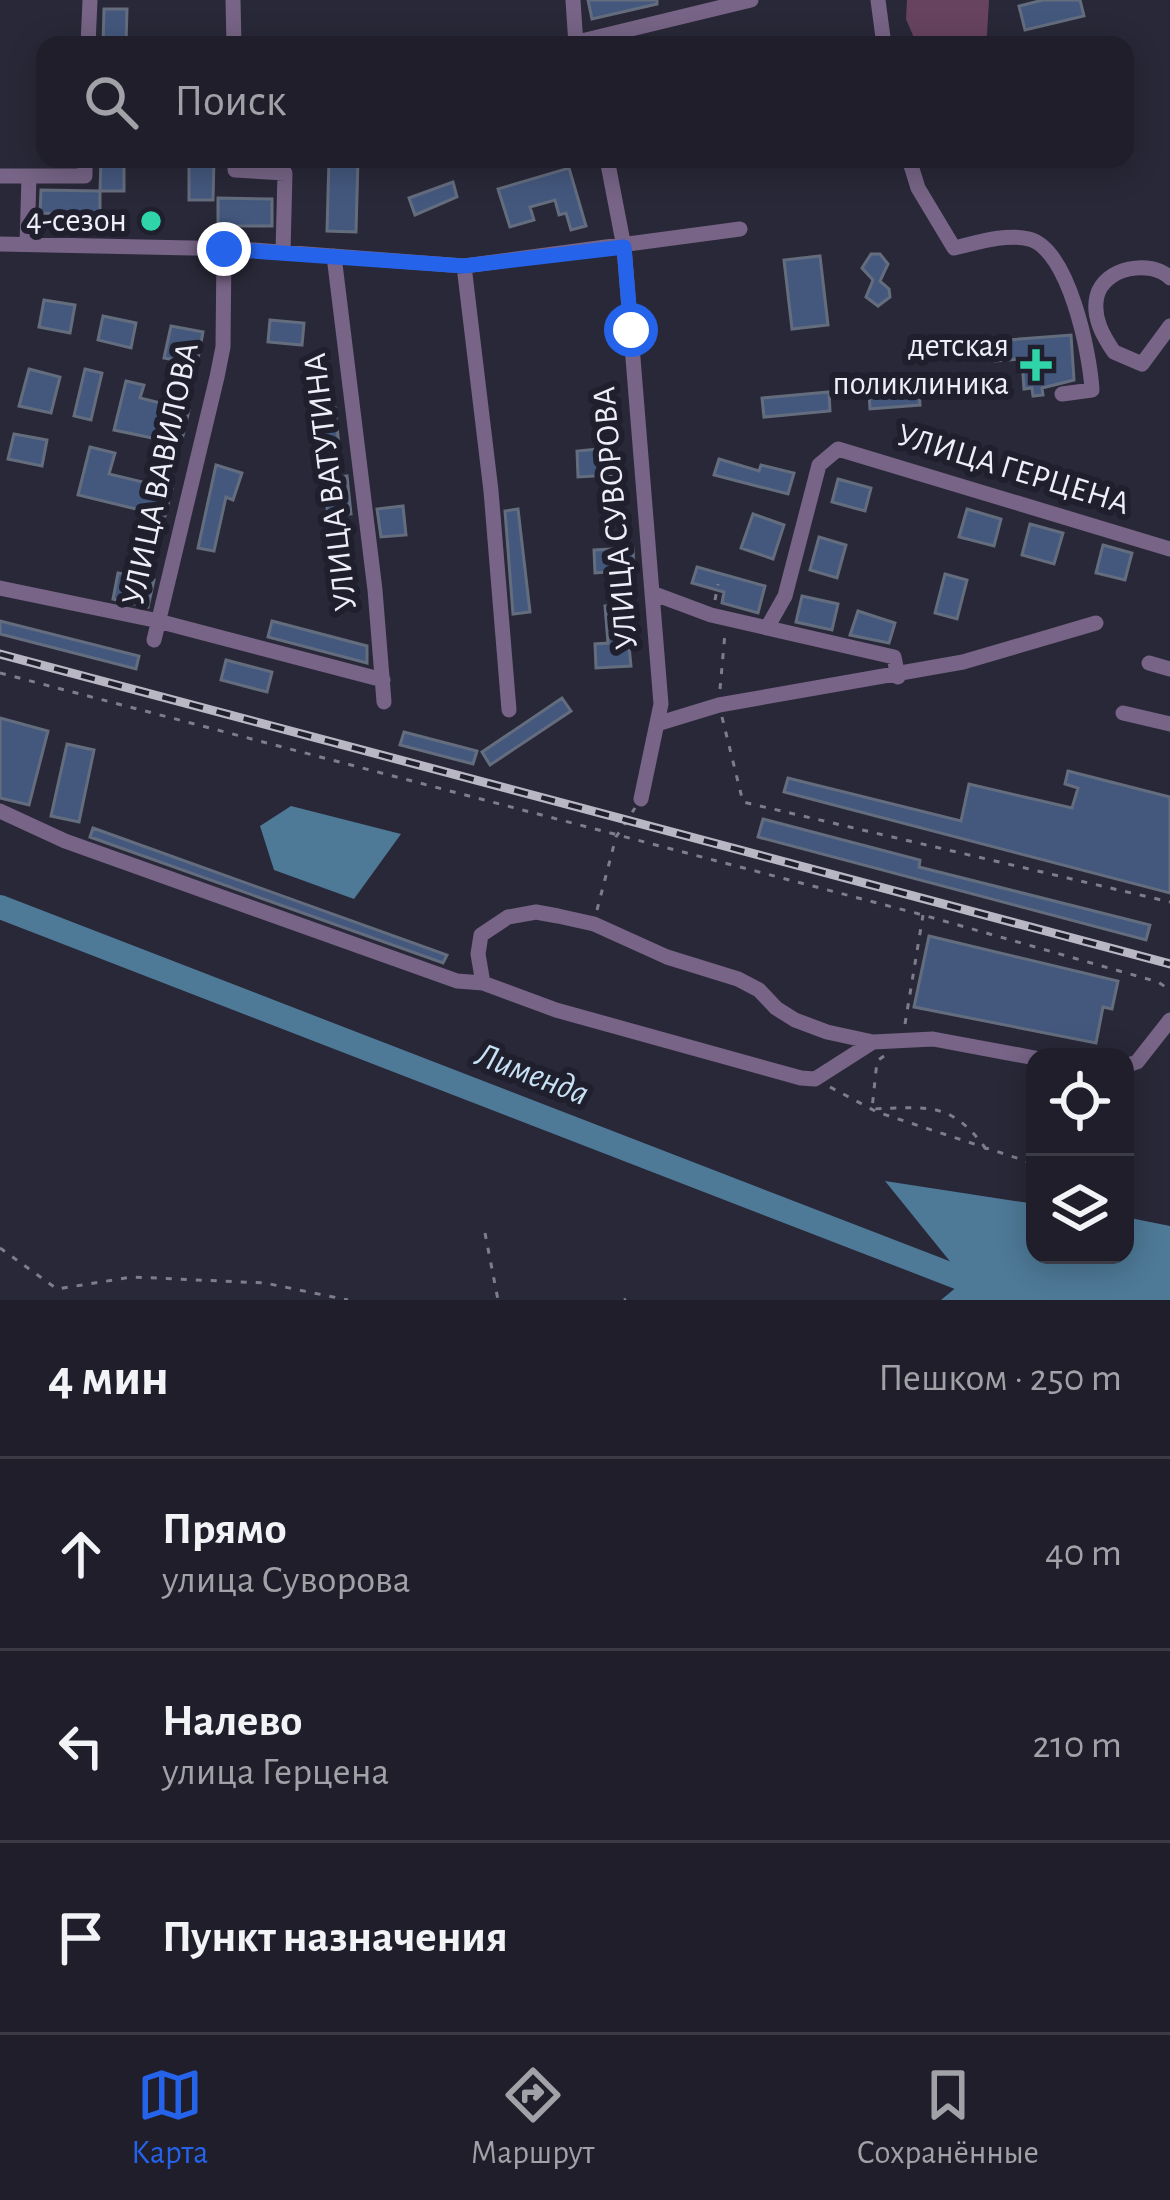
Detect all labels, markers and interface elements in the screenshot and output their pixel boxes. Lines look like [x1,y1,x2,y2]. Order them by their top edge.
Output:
search box [36,36,1134,168]
icon: search [78,69,144,135]
text: Поиск [174,79,286,124]
place label: 4-сезон [26,205,127,238]
marker: 4-сезон [138,208,164,234]
route end [197,222,251,276]
route start [604,303,658,357]
place label: детская поликлиника [832,330,1009,401]
street label: УЛИЦА ВАВИЛОВА [117,340,205,608]
marker: детская поликлиника [1020,349,1052,381]
street label: УЛИЦА ВАТУТИНА [299,351,363,613]
street label: УЛИЦА СУВОРОВА [588,385,644,651]
street label: УЛИЦА ГЕРЦЕНА [893,419,1133,521]
water label: Лименда [470,1036,594,1112]
map controls [1026,1048,1134,1264]
button: locate [1026,1048,1134,1156]
button: layers [1026,1156,1134,1264]
text: 4 мин [48,1353,169,1404]
text: Пешком · 250 m [878,1359,1122,1398]
text: Прямо [162,1507,287,1552]
icon: ahead [48,1521,114,1587]
text: 40 m [1045,1534,1122,1573]
text: улица Суворова [162,1561,411,1600]
text: Налево [162,1699,302,1744]
icon: left [48,1713,114,1779]
text: 210 m [1033,1726,1122,1765]
text: улица Герцена [162,1753,389,1792]
icon: arrive [48,1905,114,1971]
text: Пункт назначения [162,1915,508,1960]
tab: Карта [131,2062,208,2174]
tab: Маршрут [471,2062,594,2174]
tab: Сохранённые [857,2062,1039,2174]

